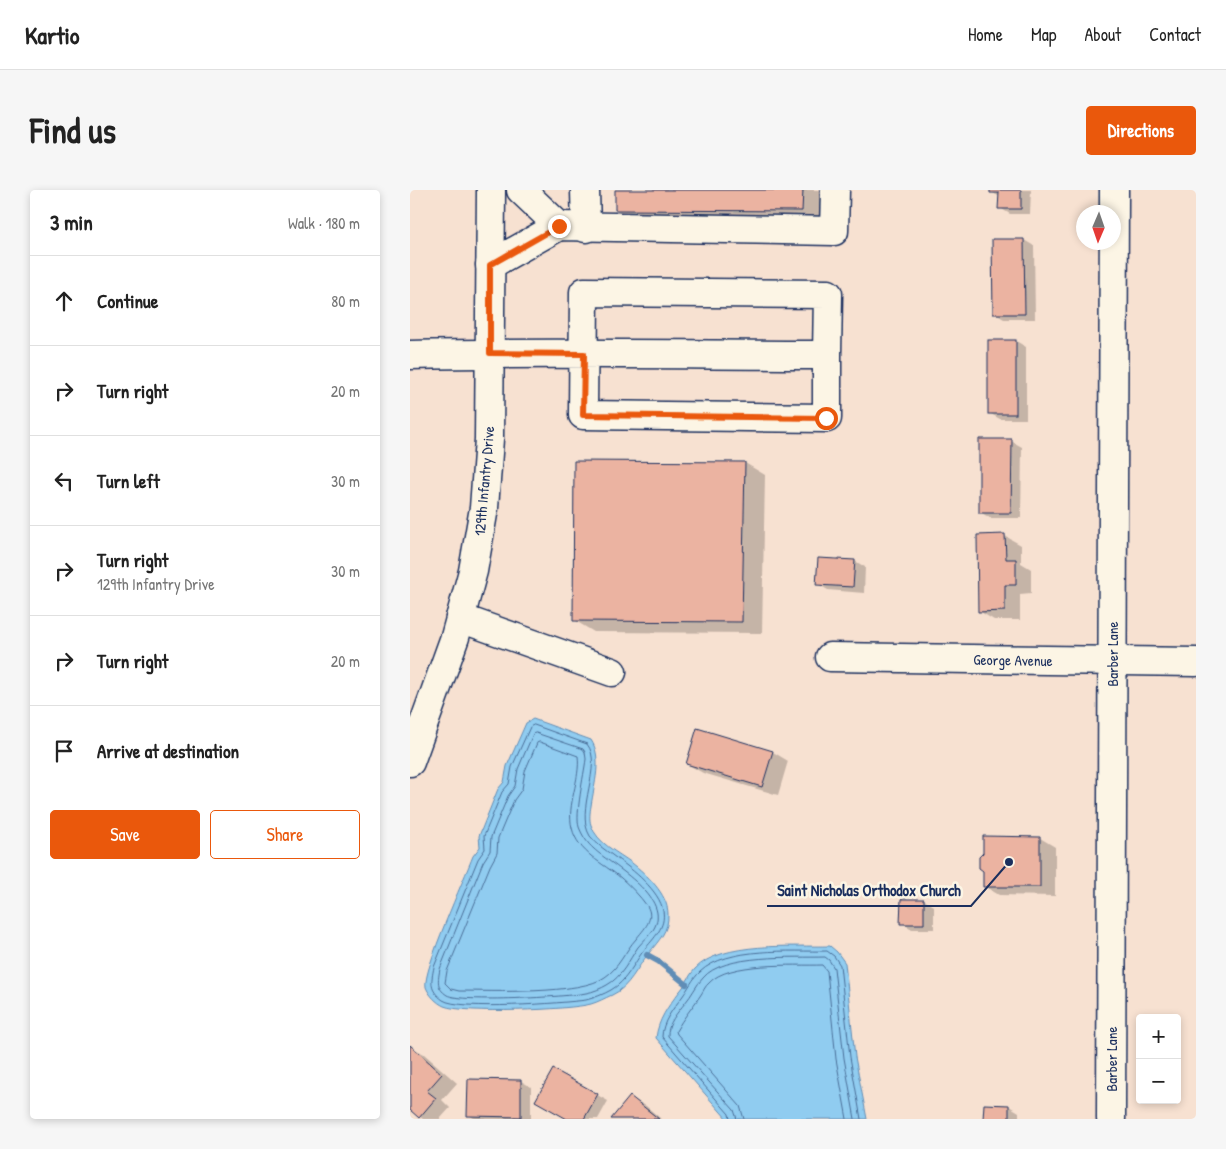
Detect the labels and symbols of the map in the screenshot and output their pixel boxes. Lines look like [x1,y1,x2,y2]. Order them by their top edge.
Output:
north arrow [1076,205,1121,250]
route end [548,215,571,238]
route start [815,407,838,430]
street label: 129th Infantry Drive [469,425,499,537]
street label: Barber Lane [1102,622,1123,686]
street label: George Avenue [973,649,1053,671]
callout: Saint Nicholas Orthodox Church [767,875,971,906]
text: Saint Nicholas Orthodox Church [777,879,961,901]
street label: Barber Lane [1101,1027,1122,1091]

